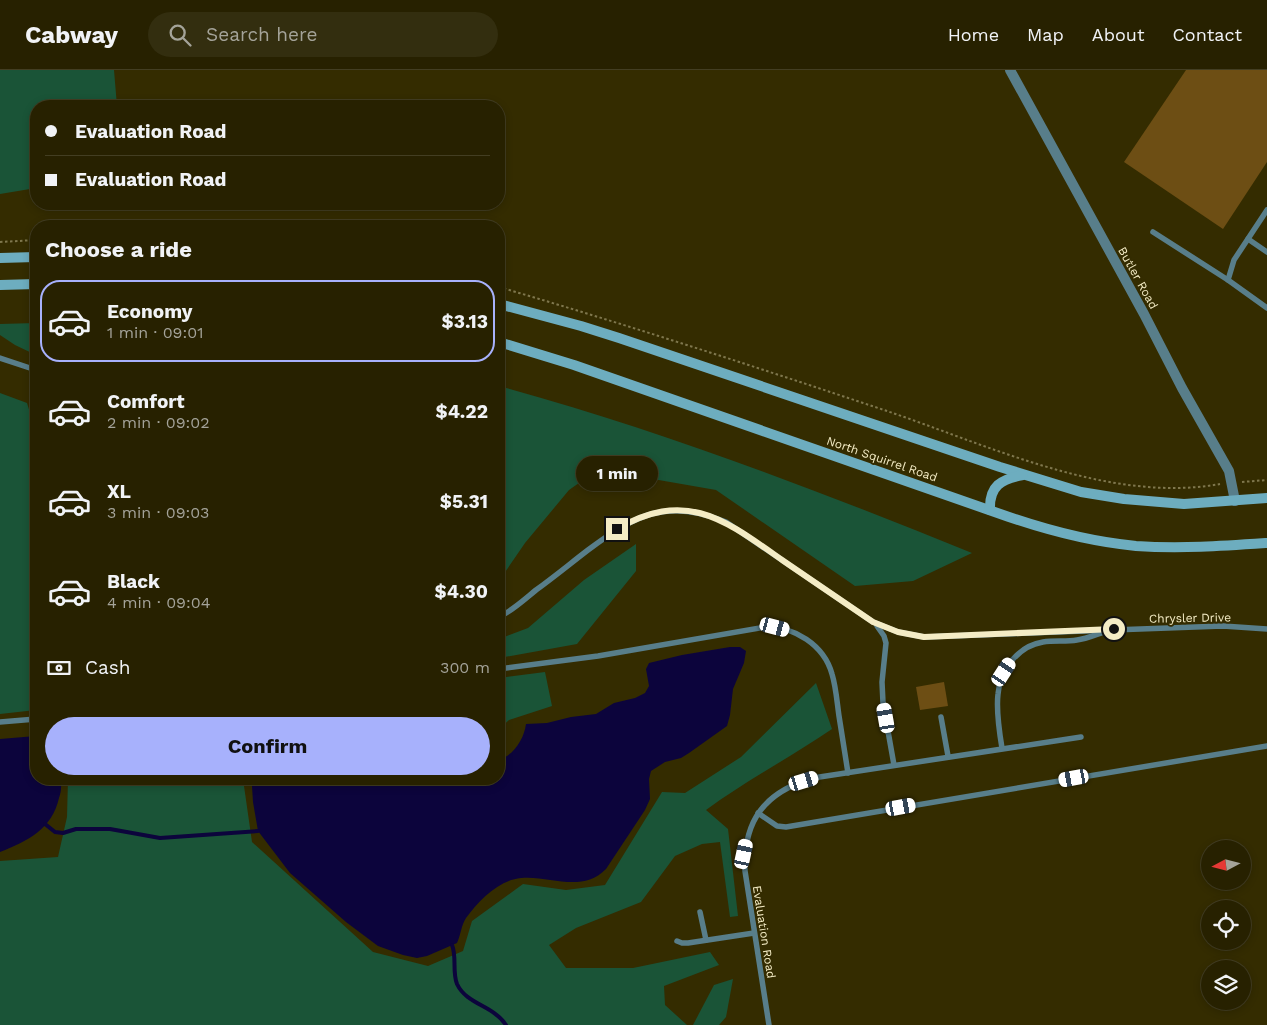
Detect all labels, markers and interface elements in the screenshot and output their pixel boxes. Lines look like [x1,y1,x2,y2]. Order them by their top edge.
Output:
search box [148,12,498,57]
text: Cabway [25,21,118,49]
icon: search [166,21,194,49]
text: Search here [206,23,317,46]
text: Home [948,24,999,45]
text: Map [1027,24,1064,45]
text: About [1092,24,1144,45]
text: Contact [1172,24,1242,45]
text: Evaluation Road [75,120,226,143]
text: Evaluation Road [75,168,226,191]
text: Choose a ride [45,237,192,262]
street label: Butler Road [1115,244,1161,312]
icon: car [47,299,92,344]
text: Economy [107,300,192,323]
text: $3.13 [442,310,488,333]
text: 1 min · 09:01 [107,323,203,342]
icon: car [47,389,92,434]
text: Comfort [107,390,185,413]
text: $4.22 [435,400,488,423]
text: 2 min · 09:02 [107,413,210,432]
street label: North Squirrel Road [825,434,939,484]
callout: 1 min [576,456,658,492]
text: 1 min [596,464,638,483]
icon: car [47,479,92,524]
text: XL [107,480,131,503]
text: $5.31 [440,490,488,513]
text: 3 min · 09:03 [107,503,209,522]
route end [606,518,628,540]
icon: car [47,569,92,614]
text: Black [107,570,160,593]
text: $4.30 [435,580,488,603]
text: 4 min · 09:04 [107,593,210,612]
street label: Chrysler Drive [1149,610,1231,626]
car [758,616,791,638]
route start [1103,618,1125,640]
icon: cash [45,654,73,682]
car [989,655,1018,689]
text: Cash [85,656,131,679]
text: 300 m [440,658,490,677]
car [876,702,895,734]
button: Confirm [45,717,490,775]
car [1057,768,1090,788]
car [787,769,820,793]
car [884,797,917,817]
car [733,838,754,870]
north arrow [1201,840,1251,890]
map controls [1201,840,1251,1010]
street label: Evaluation Road [750,884,778,980]
button: locate [1201,900,1251,950]
button: layers [1201,960,1251,1010]

